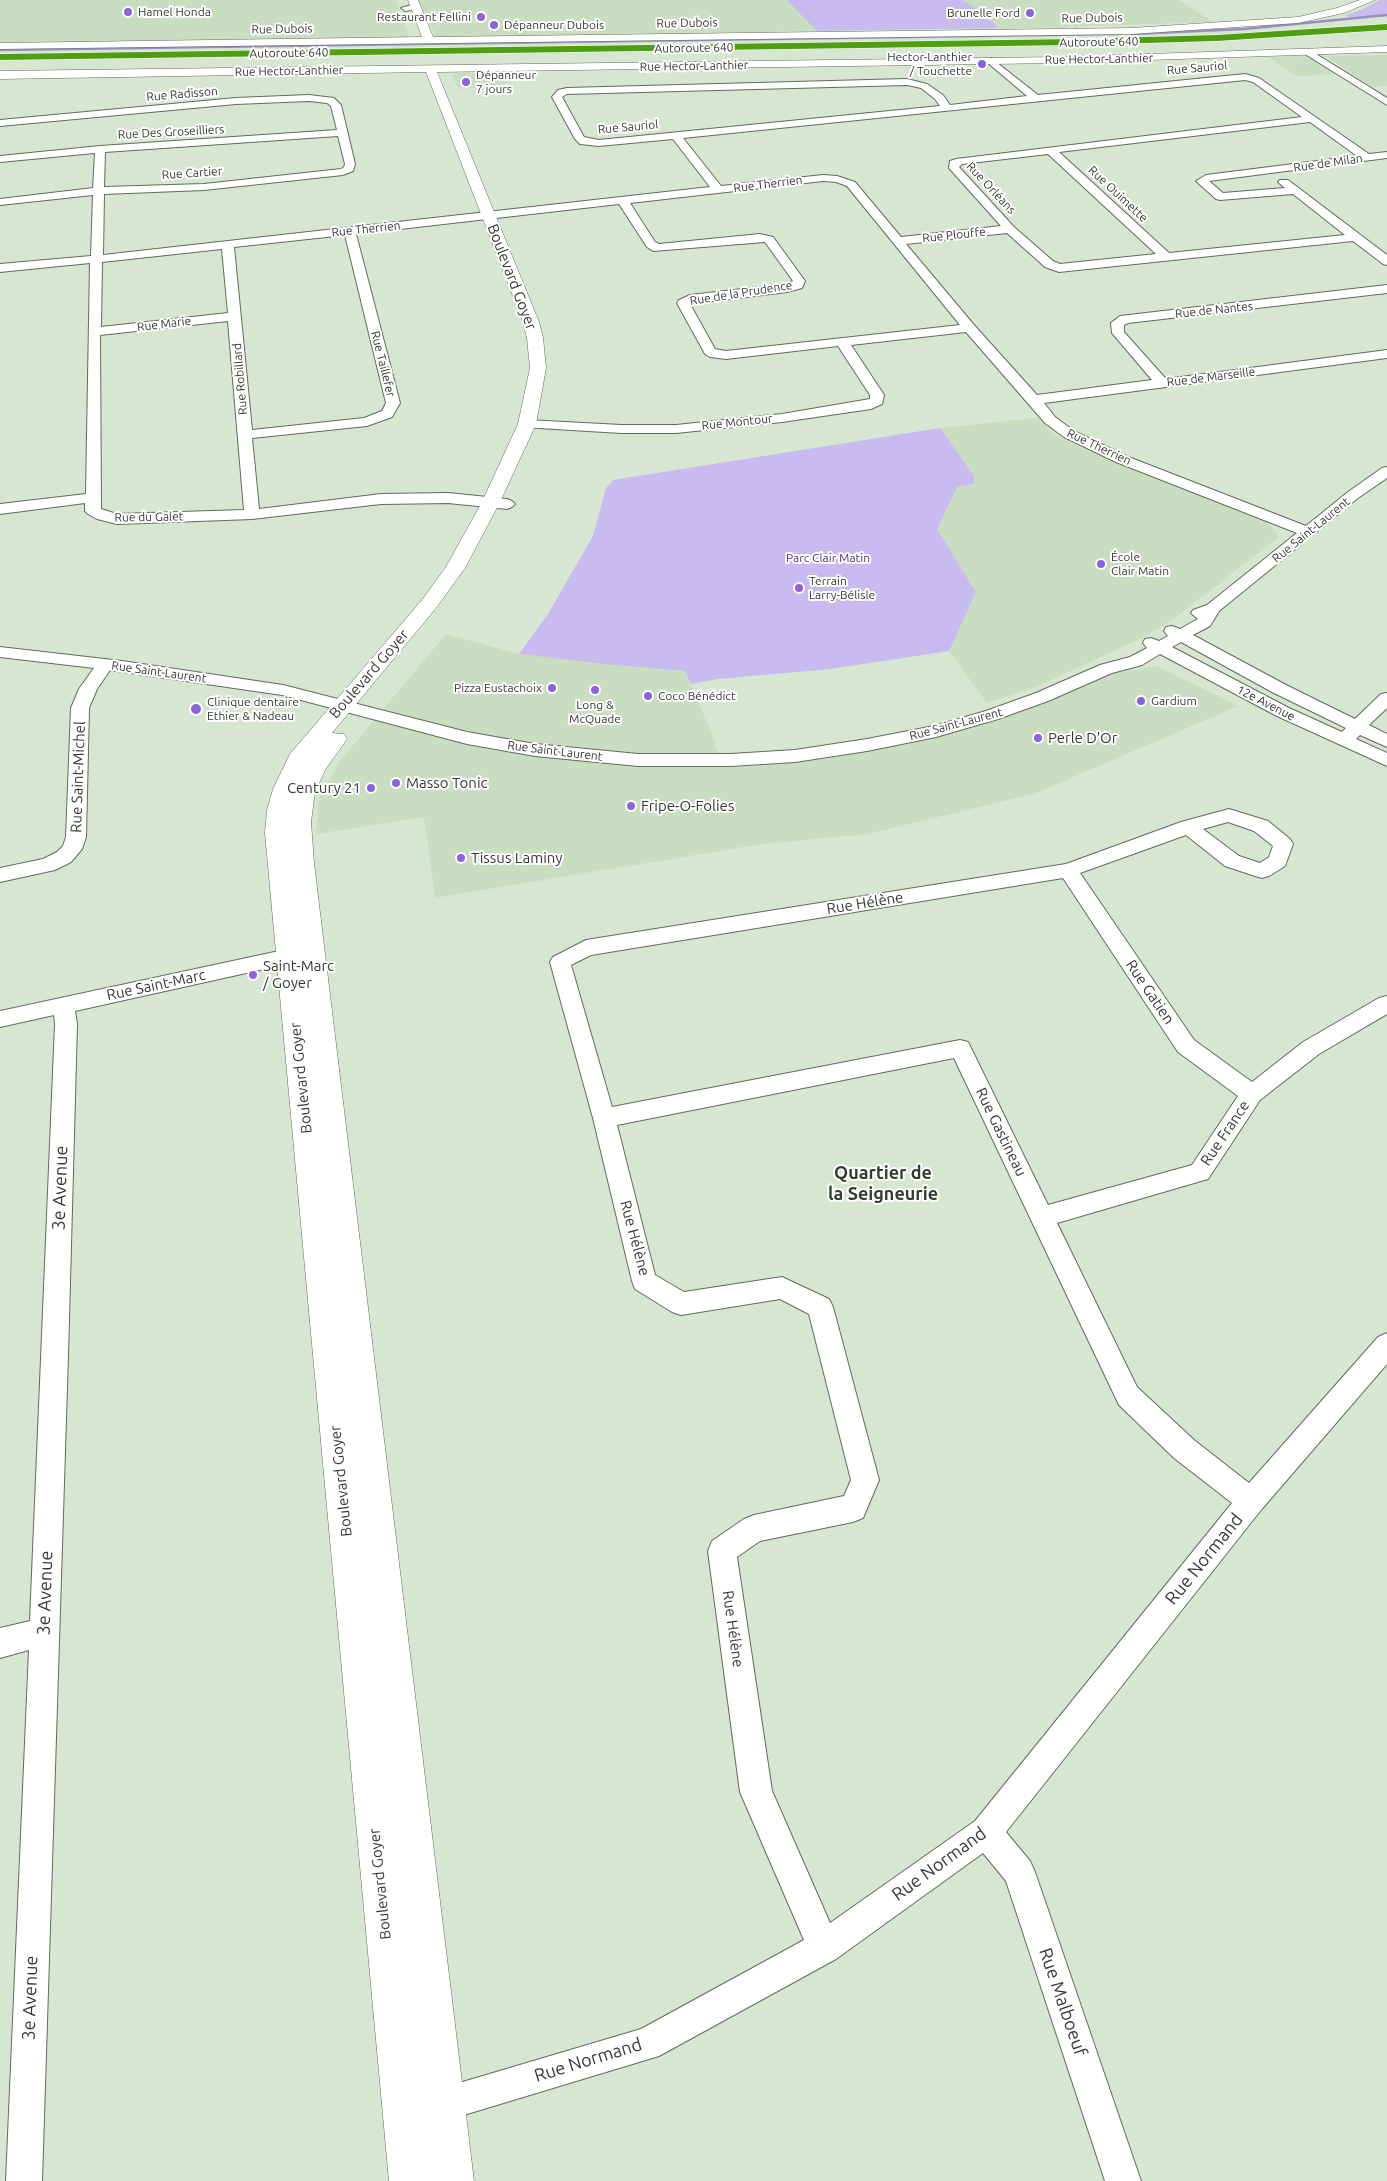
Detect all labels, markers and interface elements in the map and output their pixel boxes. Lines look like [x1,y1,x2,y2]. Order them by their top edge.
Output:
place label: Hamel Honda [138,5,211,19]
marker: Hamel Honda [122,6,134,18]
place label: Brunelle Ford [947,6,1020,20]
marker: Brunelle Ford [1024,7,1036,19]
place label: Restaurant Fellini [377,10,471,24]
street label: Rue Dubois [1061,10,1123,26]
marker: Restaurant Fellini [475,11,487,23]
street label: Rue Dubois [656,15,718,31]
place label: Dépanneur Dubois [504,18,604,32]
marker: Dépanneur Dubois [488,19,500,31]
street label: Rue Dubois [251,21,313,37]
street label: Autoroute 640 [1059,34,1139,50]
street label: Autoroute 640 [654,40,734,56]
street label: Autoroute 640 [249,45,329,61]
place label: Hector-Lanthier / Touchette [887,50,972,78]
street label: Rue Hector-Lanthier [1045,51,1153,67]
street label: Rue Hector-Lanthier [640,58,748,74]
marker: Hector-Lanthier / Touchette [976,58,988,70]
street label: Rue Sauriol [1166,58,1228,78]
street label: Rue Hector-Lanthier [235,63,343,79]
place label: Dépanneur 7 jours [476,68,536,96]
marker: Dépanneur 7 jours [460,76,472,88]
street label: Rue Radisson [146,84,218,104]
street label: Rue Sauriol [597,117,659,137]
street label: Rue Des Groseilliers [117,122,225,142]
street label: Rue de Milan [1293,151,1363,175]
street label: Rue Orléans [963,159,1019,217]
street label: Rue Ouimette [1085,163,1151,225]
street label: Rue Cartier [161,164,223,182]
street label: Rue Therrien [733,173,803,195]
street label: Rue Therrien [331,218,401,240]
street label: Boulevard Goyer [484,222,540,332]
street label: Rue Plouffe [922,225,986,245]
street label: Rue de la Prudence [689,278,793,308]
street label: Rue de Nantes [1174,299,1254,321]
street label: Rue Marie [136,314,192,334]
street label: Rue Taillefer [368,329,398,399]
street label: Rue Robillard [230,342,250,416]
street label: Rue de Marseille [1166,364,1256,390]
street label: Rue Montour [701,411,773,433]
street label: Rue Therrien [1065,426,1133,468]
street label: Rue Saint-Laurent [1269,494,1353,566]
street label: Rue du Galet [114,509,184,525]
place label: École Clair Matin [1111,550,1169,578]
park label: Parc Clair Matin [786,551,870,565]
marker: École Clair Matin [1095,558,1107,570]
place label: Terrain Larry-Bélisle [809,574,875,602]
marker: Terrain Larry-Bélisle [793,582,805,594]
street label: Boulevard Goyer [326,626,412,722]
street label: Rue Saint-Laurent [111,658,207,686]
place label: Pizza Eustachoix [454,681,542,695]
marker: Pizza Eustachoix [546,682,558,694]
street label: 12e Avenue [1235,682,1297,724]
marker: Long & McQuade [589,684,601,696]
place label: Coco Bénédict [658,689,736,703]
marker: Coco Bénédict [642,690,654,702]
place label: Gardium [1151,694,1197,708]
place label: Clinique dentaire Ethier & Nadeau [207,695,299,723]
marker: Gardium [1135,695,1147,707]
place label: Long & McQuade [569,698,621,726]
marker: Clinique dentaire Ethier & Nadeau [189,702,203,716]
street label: Rue Saint-Laurent [908,705,1004,743]
street label: Rue Saint-Michel [67,721,89,833]
place label: Perle D'Or [1048,729,1117,747]
marker: Perle D'Or [1032,732,1044,744]
street label: Rue Saint-Laurent [507,738,603,764]
place label: Masso Tonic [406,774,488,792]
marker: Masso Tonic [390,777,402,789]
place label: Century 21 [287,779,361,797]
marker: Century 21 [365,782,377,794]
place label: Fripe-O-Folies [641,797,734,815]
marker: Fripe-O-Folies [625,800,637,812]
place label: Tissus Laminy [471,849,562,867]
marker: Tissus Laminy [455,852,467,864]
street label: Rue Hélène [825,888,905,918]
street label: Rue Gatien [1122,956,1178,1028]
place label: Saint-Marc / Goyer [263,957,334,992]
street label: Rue Saint-Marc [105,966,207,1004]
marker: Saint-Marc / Goyer [247,969,259,981]
street label: Boulevard Goyer [286,1021,316,1135]
street label: Rue Gastineau [972,1085,1030,1179]
street label: Rue France [1197,1097,1253,1169]
street label: 3e Avenue [48,1145,72,1231]
district label: Quartier de la Seigneurie [828,1162,938,1204]
street label: Rue Hélène [616,1198,654,1278]
street label: Boulevard Goyer [326,1424,356,1538]
street label: Rue Normand [1161,1509,1247,1609]
street label: 3e Avenue [33,1550,57,1636]
street label: Rue Hélène [719,1589,747,1669]
street label: Rue Normand [888,1823,990,1905]
street label: Boulevard Goyer [365,1827,395,1941]
street label: Rue Malboeuf [1034,1945,1092,2059]
street label: 3e Avenue [18,1955,42,2041]
street label: Rue Normand [532,2033,644,2087]

